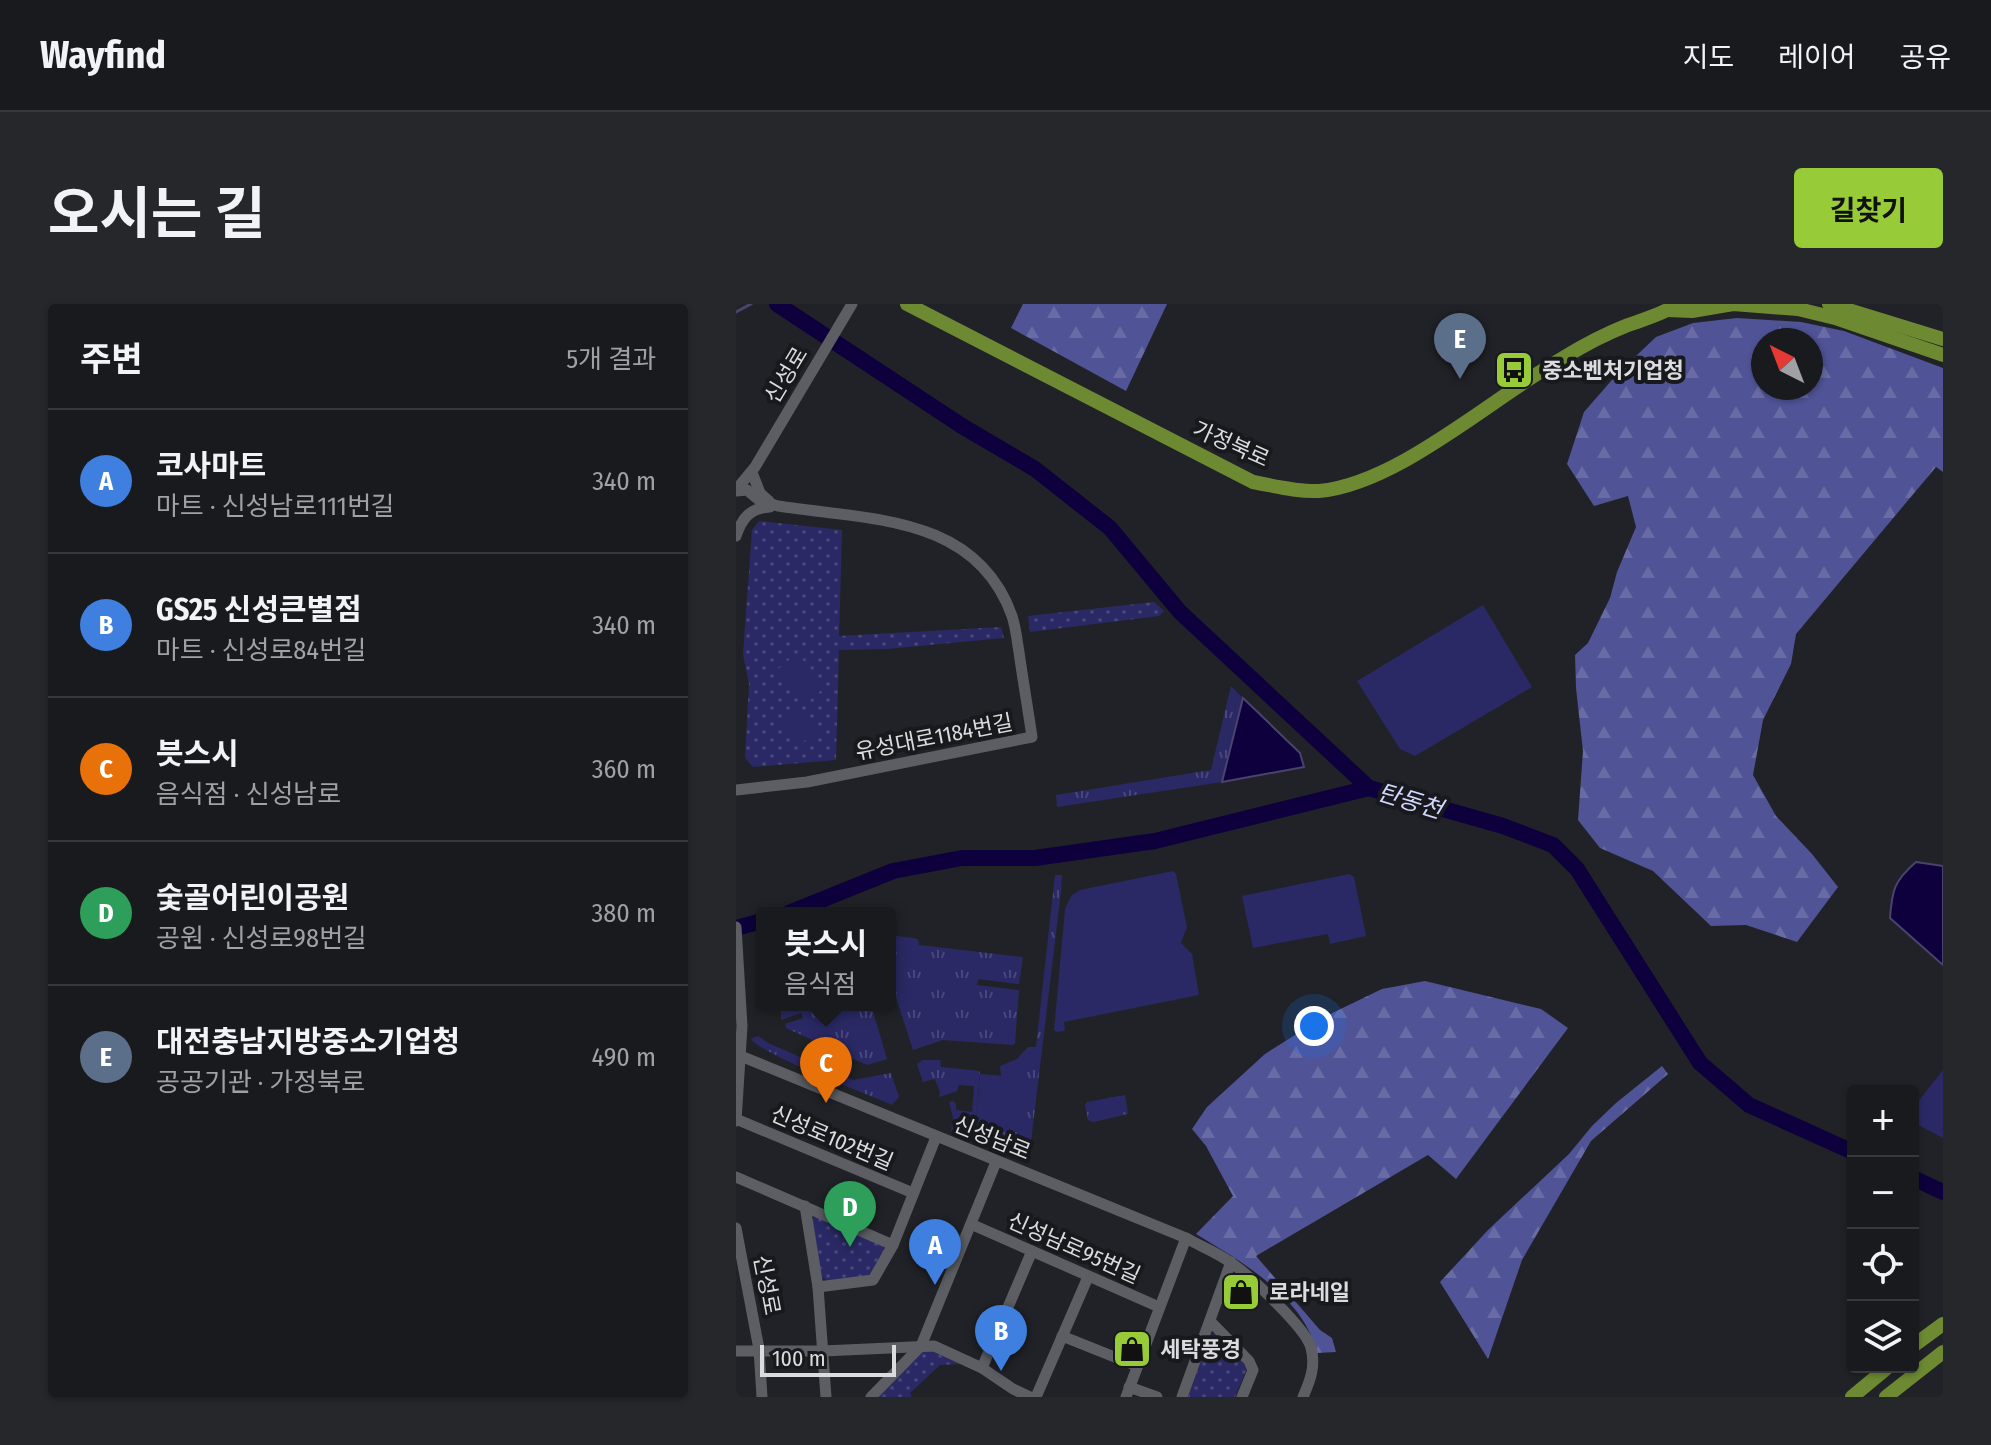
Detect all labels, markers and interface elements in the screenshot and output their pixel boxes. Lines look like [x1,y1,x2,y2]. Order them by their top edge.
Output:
text: Wayfind [40,32,166,78]
text: 지도 [1683,41,1734,74]
text: 레이어 [1778,41,1855,74]
text: 공유 [1899,41,1951,74]
button: 길찾기 [1794,168,1943,248]
text: 오시는 길 [48,181,266,248]
pin: E [1434,313,1486,379]
north arrow [1751,328,1823,400]
text: 주변 [80,339,143,380]
street label: 신성로 [759,342,813,408]
text: 5개 결과 [566,344,656,375]
bus stop icon: 중소벤처기업청 [1493,349,1535,391]
place label: 중소벤처기업청 [1542,357,1684,384]
street label: 가정북로 [1189,415,1273,473]
text: 코사마트 [156,448,266,484]
text: A [99,466,113,497]
text: 340 m [592,466,656,497]
text: 마트 · 신성남로111번길 [156,491,395,522]
text: GS25 신성큰별점 [156,592,362,628]
text: B [99,610,113,641]
text: 340 m [592,610,656,641]
text: 마트 · 신성로84번길 [156,635,367,666]
street label: 유성대로1184번길 [853,708,1015,766]
text: 븟스시 [156,736,239,772]
text: C [99,754,113,785]
text: 360 m [592,754,656,785]
water label: 탄동천 [1374,778,1449,825]
text: 음식점 · 신성남로 [156,779,341,810]
text: 숯골어린이공원 [156,880,349,916]
text: D [98,898,114,929]
text: 380 m [592,898,656,929]
popup [756,907,896,1011]
text: 공원 · 신성로98번길 [156,923,367,954]
text: 븟스시 [785,926,867,962]
text: 음식점 [785,969,856,1000]
your location [1294,1006,1334,1046]
text: 대전충남지방중소기업청 [156,1024,460,1060]
pin: C [800,1037,852,1103]
text: E [100,1042,112,1073]
text: 490 m [592,1042,656,1073]
text: 공공기관 · 가정북로 [156,1067,365,1098]
map controls [1847,1085,1919,1373]
button: + [1847,1085,1919,1157]
street label: 신성로102번길 [767,1100,897,1176]
street label: 신성남로 [949,1110,1035,1166]
button: − [1847,1157,1919,1229]
pin: D [824,1181,876,1247]
street label: 신성남로95번길 [1004,1207,1144,1289]
pin: A [909,1219,961,1285]
button: locate [1847,1229,1919,1301]
street label: 신성로 [748,1253,786,1317]
shop icon: 로라네일 [1220,1271,1262,1313]
place label: 로라네일 [1269,1279,1350,1306]
button: layers [1847,1301,1919,1373]
pin: B [975,1305,1027,1371]
shop icon: 세탁풍경 [1111,1328,1153,1370]
place label: 세탁풍경 [1160,1336,1241,1363]
scale bar [760,1341,896,1377]
text: 100 m [772,1345,826,1372]

